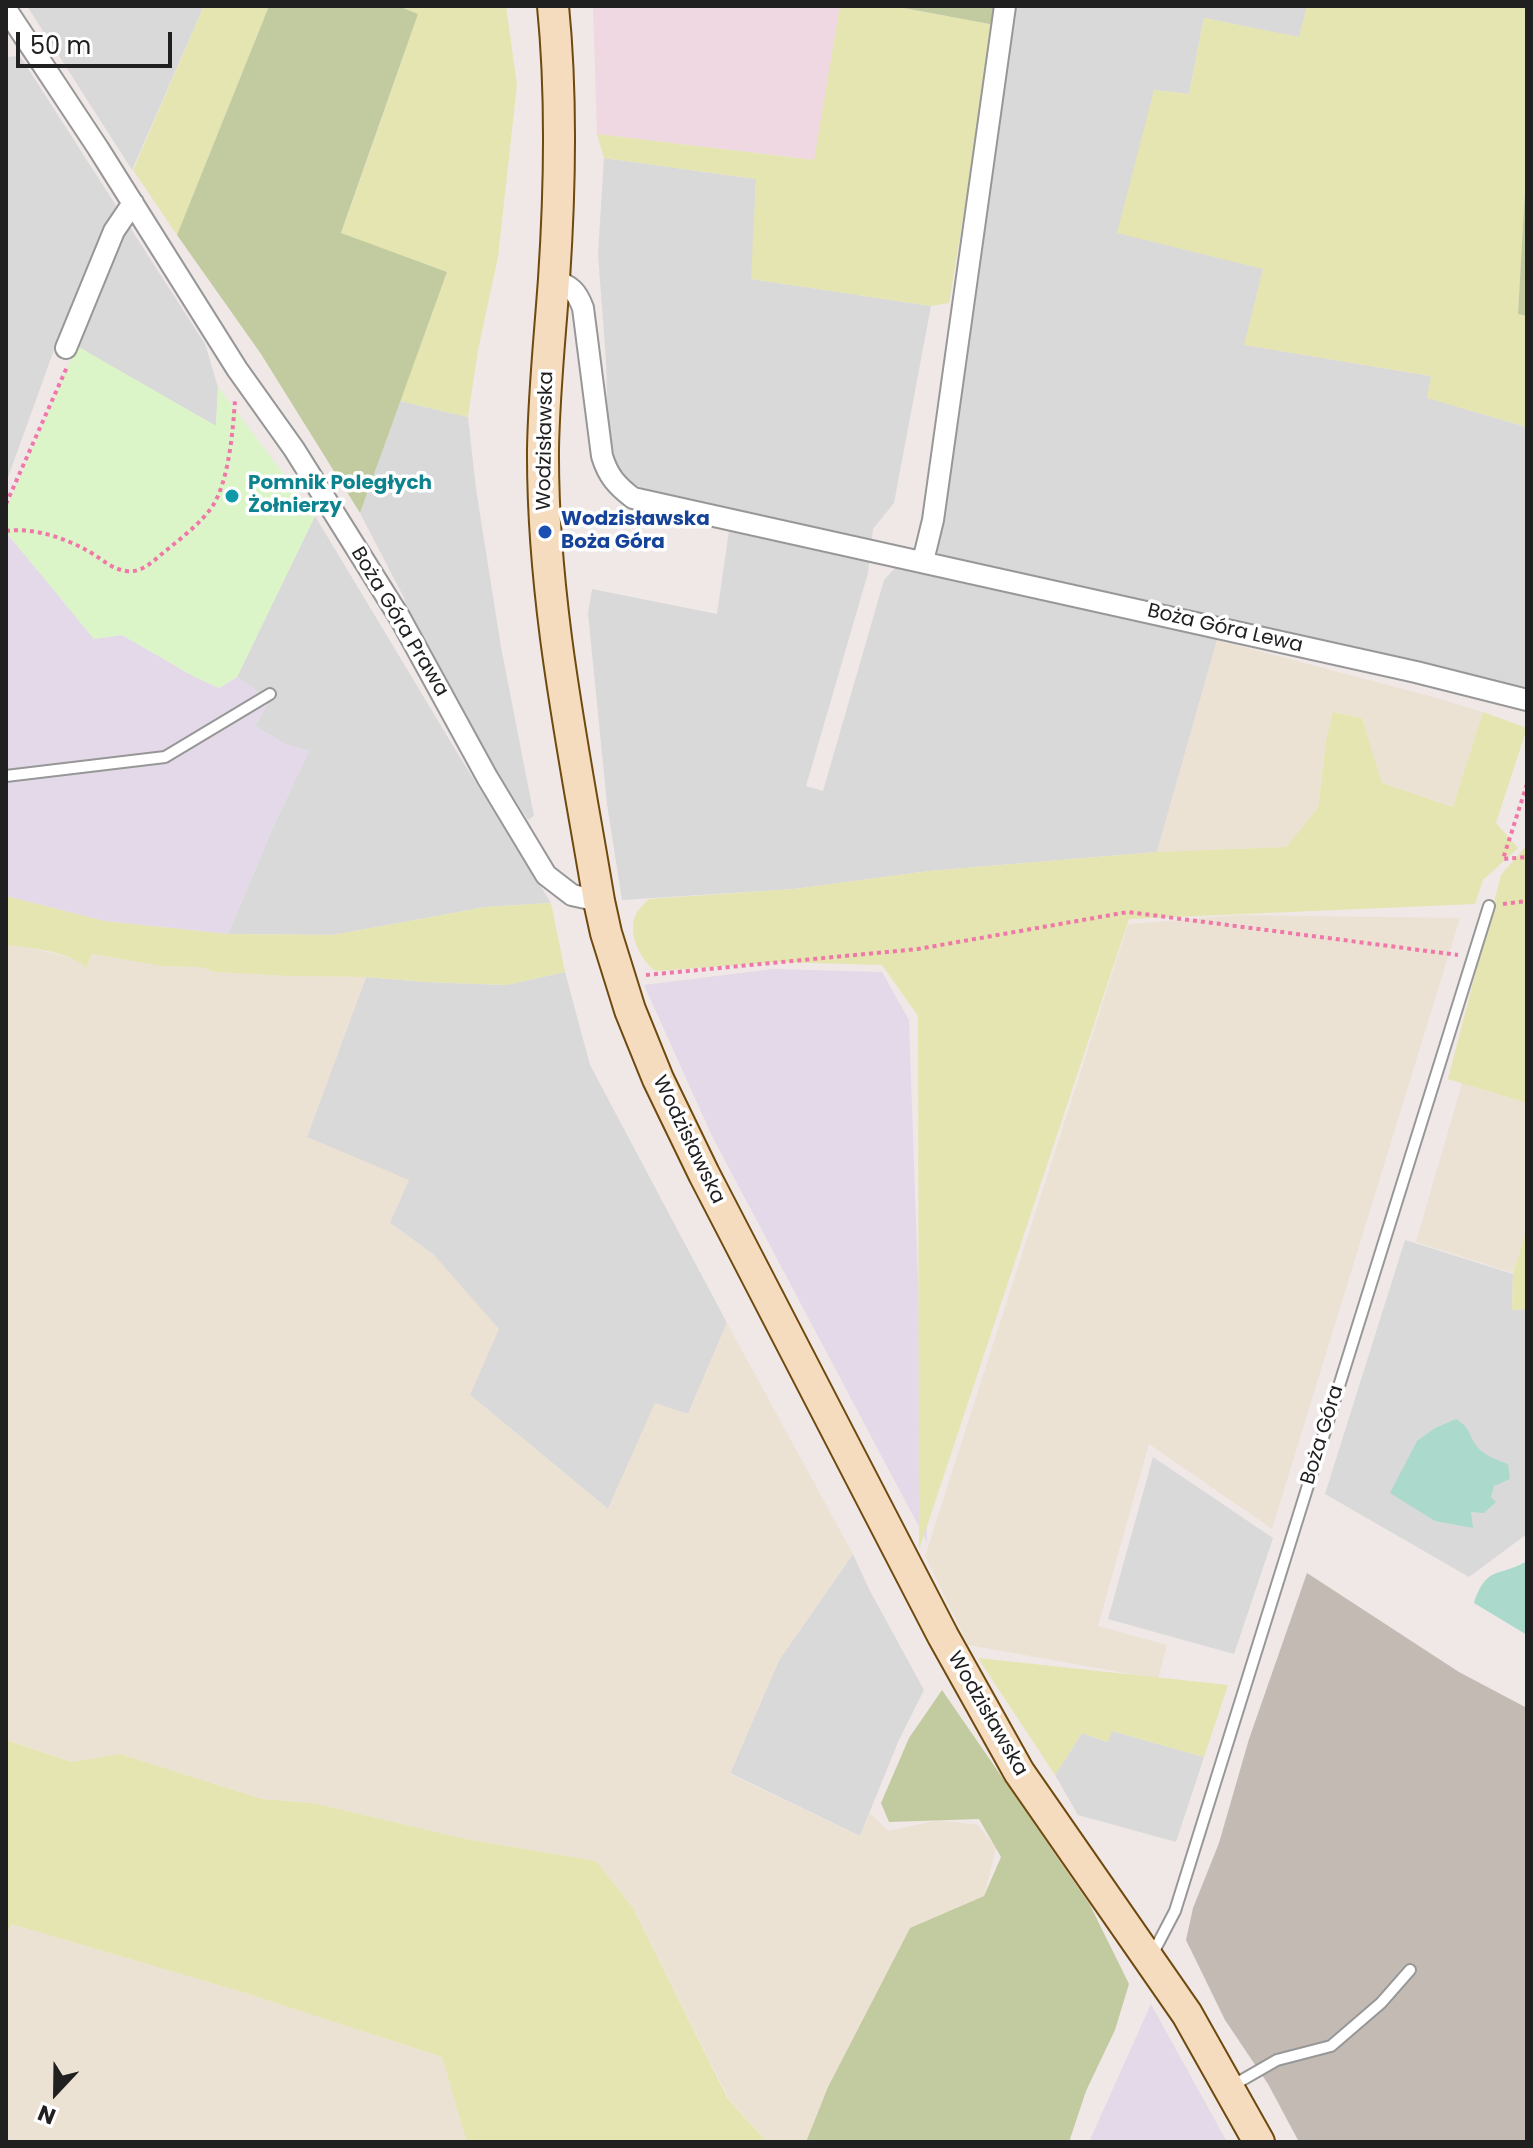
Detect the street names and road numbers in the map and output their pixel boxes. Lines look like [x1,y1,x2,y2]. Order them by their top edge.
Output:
street label: Wodzisławska [533,371,559,511]
street label: Boża Góra Prawa [345,543,453,701]
street label: Boża Góra Lewa [1145,599,1305,659]
street label: Wodzisławska [647,1072,729,1208]
street label: Boża Góra [1297,1383,1349,1487]
street label: Wodzisławska [942,1648,1032,1780]

